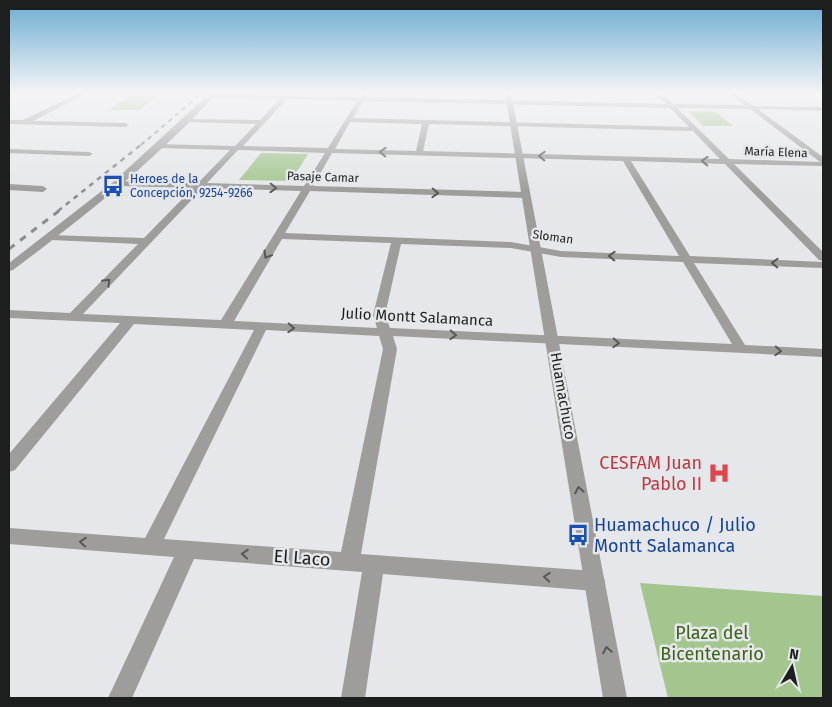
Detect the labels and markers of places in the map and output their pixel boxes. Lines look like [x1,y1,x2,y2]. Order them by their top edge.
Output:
place label: Heroes de la Concepción, 9254-9266 [130,172,253,200]
bus stop icon: Heroes de la Concepción, 9254-9266 [100,173,126,199]
place label: CESFAM Juan Pablo II [599,452,702,495]
hospital icon: CESFAM Juan Pablo II [706,460,732,486]
place label: Huamachuco / Julio Montt Salamanca [594,514,756,557]
bus stop icon: Huamachuco / Julio Montt Salamanca [565,522,591,548]

